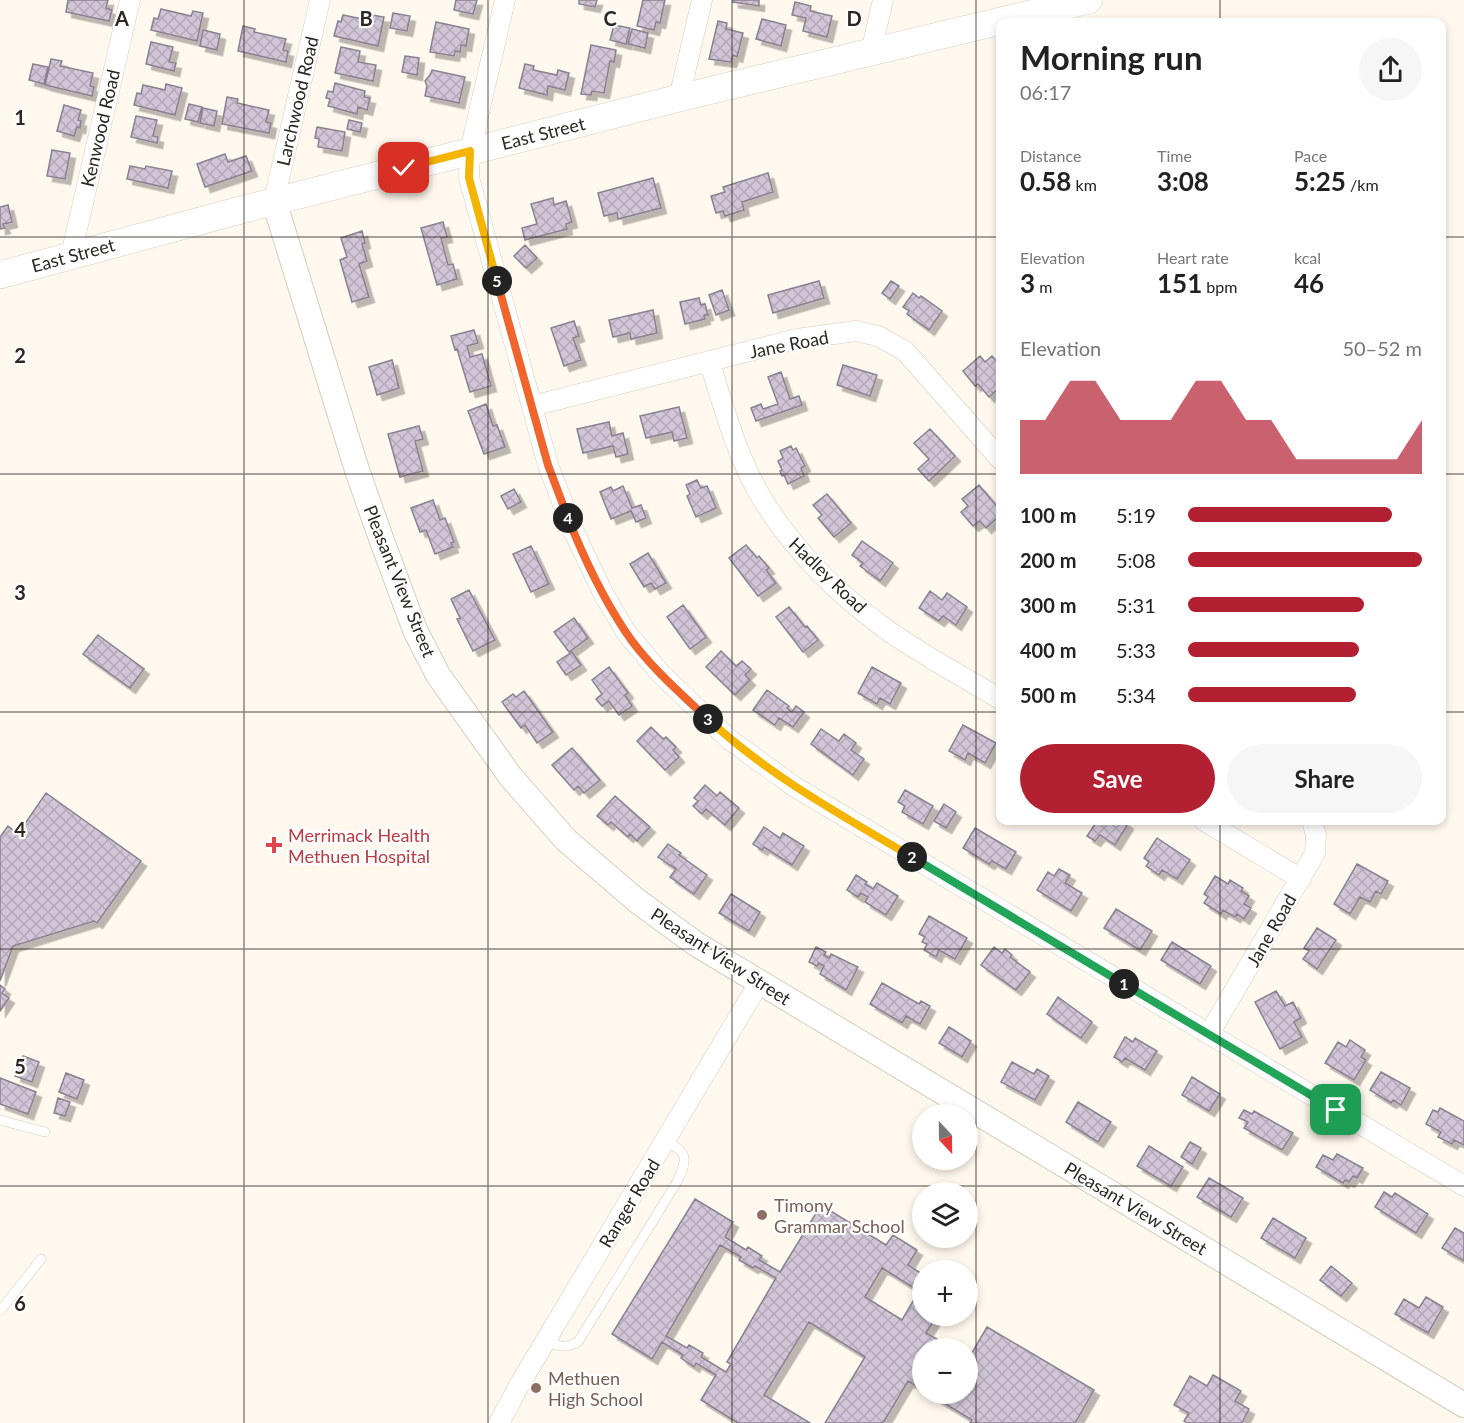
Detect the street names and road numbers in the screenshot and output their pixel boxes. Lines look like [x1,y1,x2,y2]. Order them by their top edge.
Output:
street label: Larchwood Road [271,34,323,168]
street label: Kenwood Road [76,67,124,189]
street label: East Street [499,112,588,154]
street label: East Street [29,233,118,277]
street label: Jane Road [747,326,831,362]
street label: Pleasant View Street [359,502,441,661]
street label: Hadley Road [785,533,871,617]
street label: Jane Road [1241,890,1301,970]
street label: Pleasant View Street [647,903,795,1010]
street label: Ranger Road [594,1155,664,1251]
street label: Pleasant View Street [1061,1157,1212,1259]

